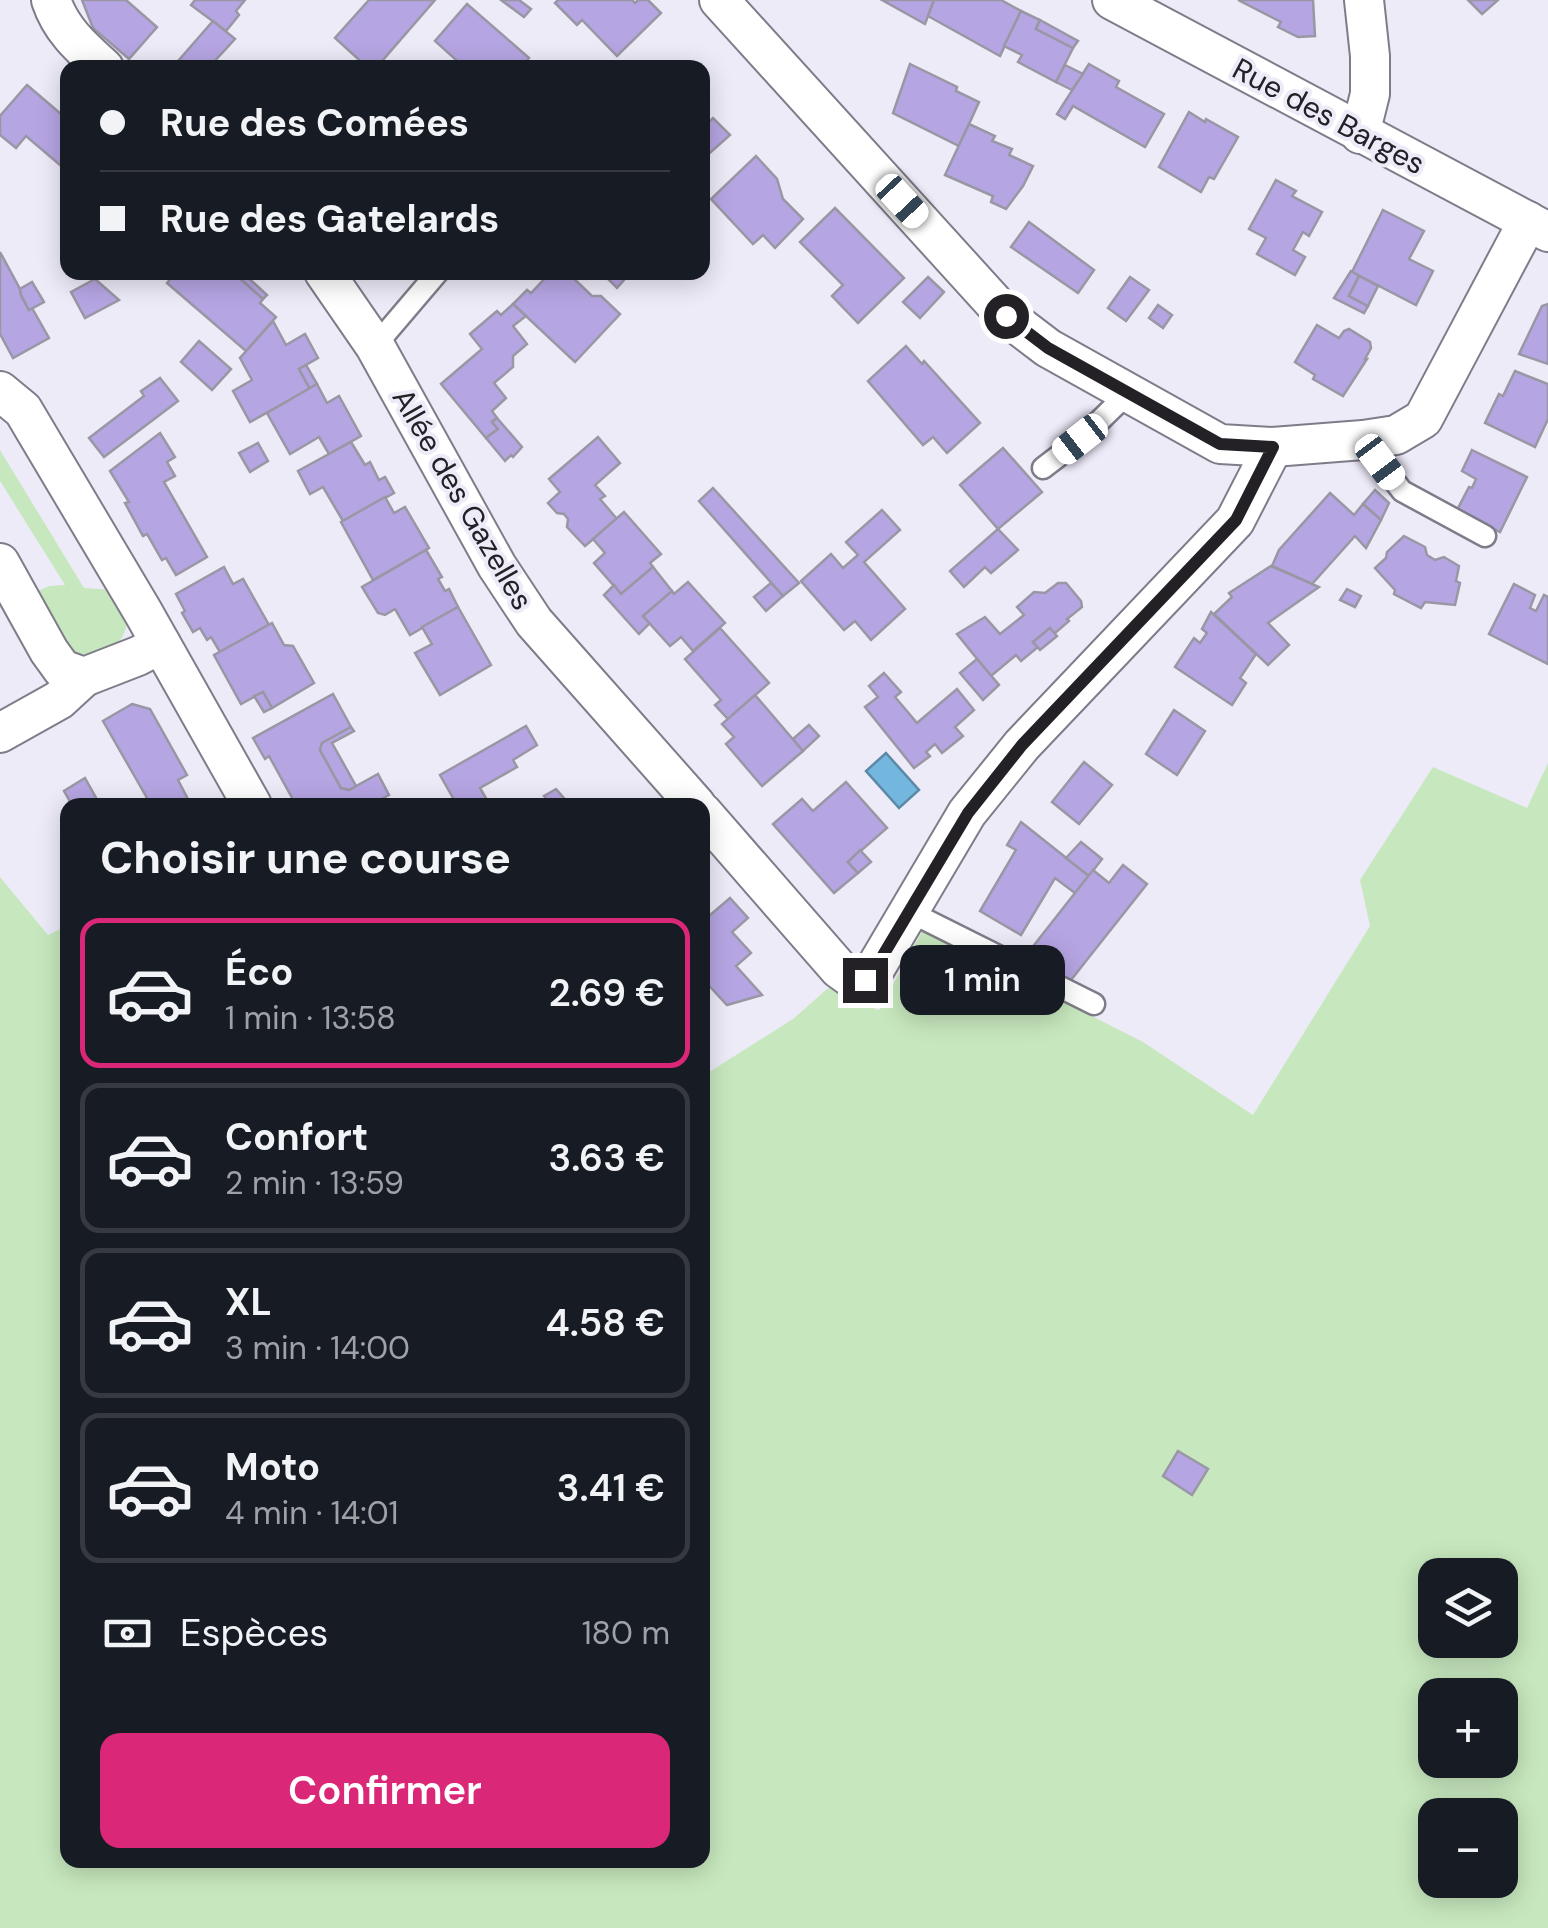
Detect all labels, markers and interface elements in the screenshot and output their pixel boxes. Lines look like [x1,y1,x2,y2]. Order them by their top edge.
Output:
street label: Rue des Barges [1226,49,1432,183]
text: Rue des Comées [160,98,469,148]
car [871,169,933,233]
text: Rue des Gatelards [160,194,499,244]
route start [984,294,1029,339]
street label: Allée des Gazelles [384,381,542,617]
car [1047,409,1113,469]
car [1350,429,1410,495]
text: Choisir une course [100,828,511,887]
callout: 1 min [900,945,1065,1015]
text: Éco [225,947,293,997]
icon: car [105,948,195,1038]
route end [843,958,888,1003]
text: 1 min [944,959,1021,1001]
text: 2.69 € [549,968,665,1018]
text: 1 min · 13:58 [225,997,396,1039]
text: Confort [225,1112,368,1162]
icon: car [105,1113,195,1203]
text: 3.63 € [549,1133,665,1183]
text: 2 min · 13:59 [225,1162,404,1204]
text: XL [225,1277,272,1327]
icon: car [105,1278,195,1368]
text: 4.58 € [545,1298,665,1348]
text: 3 min · 14:00 [225,1327,410,1369]
text: Moto [225,1442,320,1492]
icon: car [105,1443,195,1533]
text: 3.41 € [557,1463,665,1513]
text: 4 min · 14:01 [225,1492,399,1534]
map controls [1418,1558,1518,1898]
button: layers [1418,1558,1518,1658]
icon: cash [100,1606,155,1661]
text: Espèces [180,1608,328,1658]
text: 180 m [582,1612,670,1654]
button: + [1418,1678,1518,1778]
button: Confirmer [100,1733,670,1848]
button: − [1418,1798,1518,1898]

